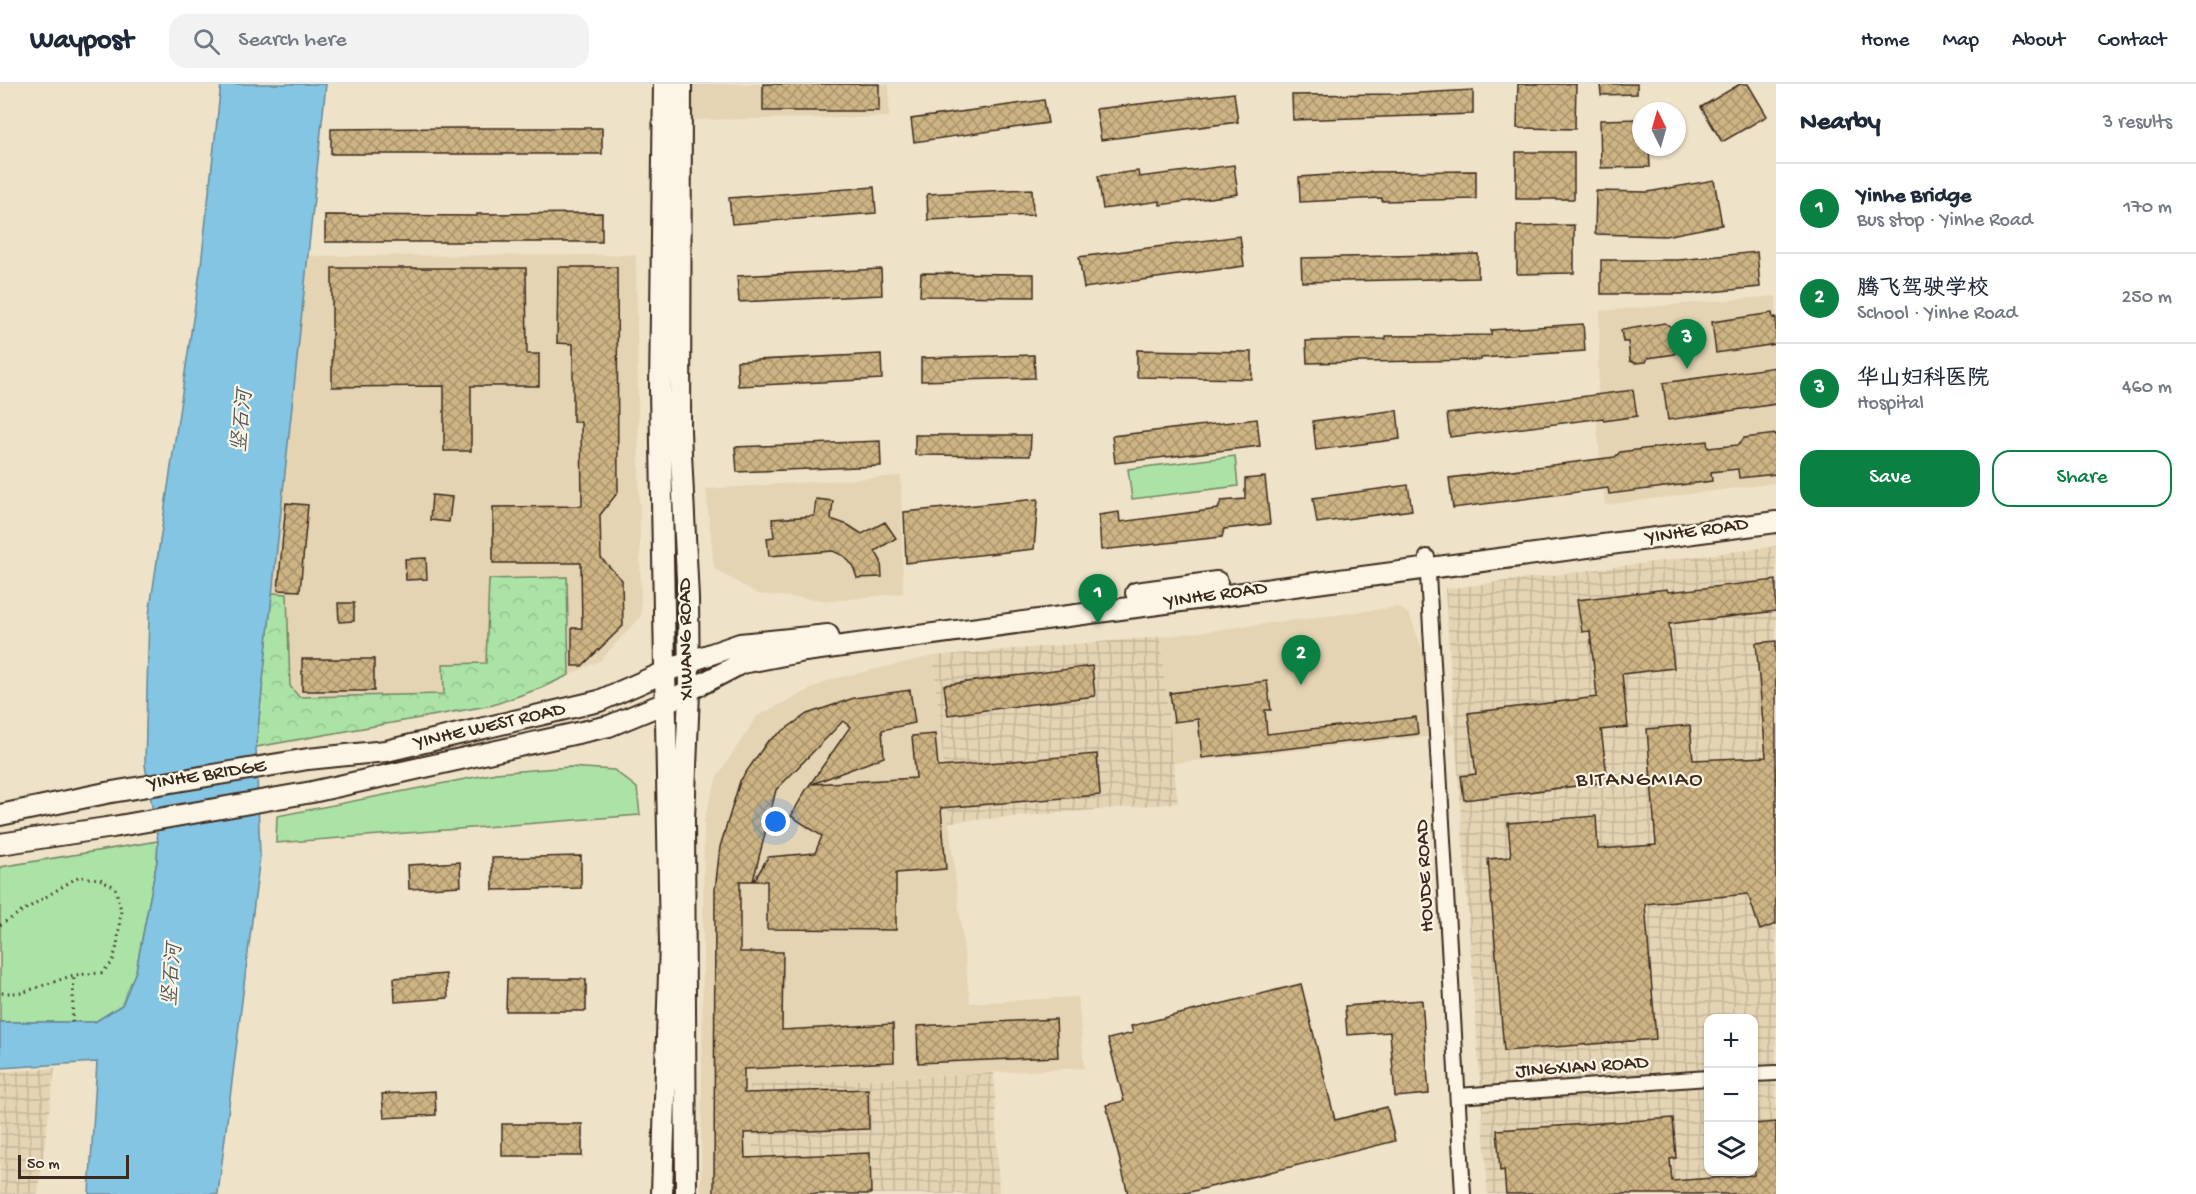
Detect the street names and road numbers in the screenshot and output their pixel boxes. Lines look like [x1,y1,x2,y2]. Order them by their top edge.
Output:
street label: YINHE ROAD [1642,513,1751,551]
street label: XIWANG ROAD [674,577,700,701]
street label: YINHE ROAD [1161,577,1270,615]
street label: YINHE WEST ROAD [410,698,569,756]
street label: YINHE BRIDGE [144,755,269,797]
street label: HOUDE ROAD [1412,818,1440,933]
street label: JINGXIAN ROAD [1515,1052,1650,1084]

